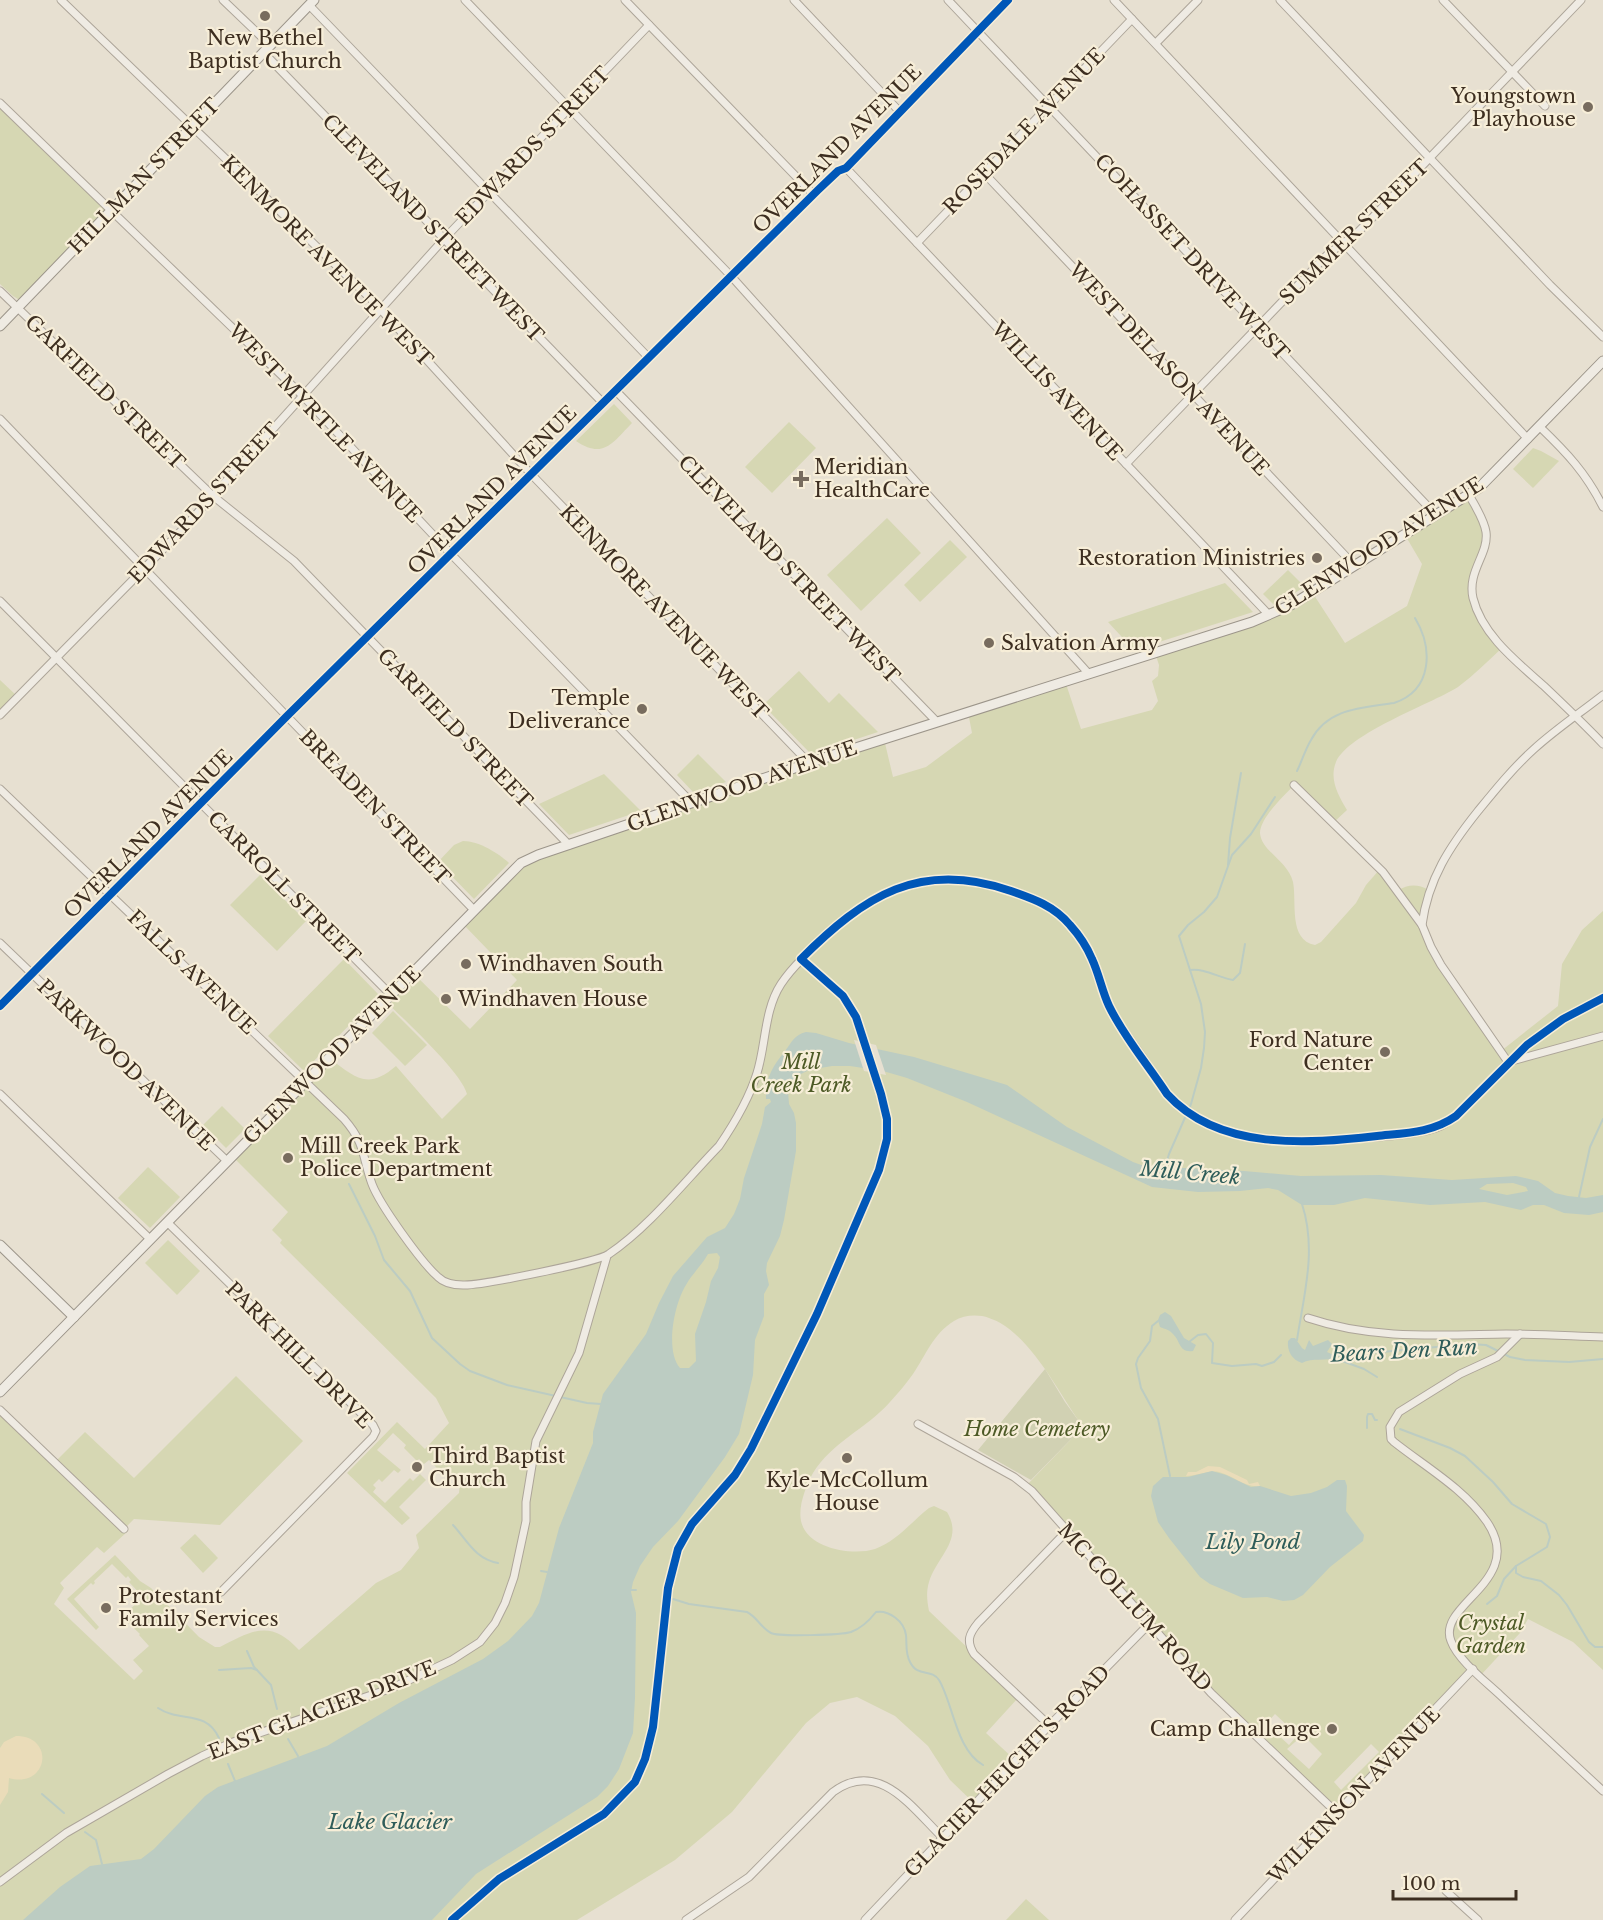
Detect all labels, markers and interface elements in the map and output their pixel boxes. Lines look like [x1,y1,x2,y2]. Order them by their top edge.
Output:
marker: New Bethel Baptist Church [258,9,272,23]
place label: New Bethel Baptist Church [188,26,342,73]
street label: ROSEDALE AVENUE [938,43,1110,219]
street label: OVERLAND AVENUE [748,60,926,238]
street label: EDWARDS STREET [451,62,615,230]
place label: Youngstown Playhouse [1450,84,1576,131]
street label: HILLMAN STREET [64,93,224,259]
marker: Youngstown Playhouse [1581,100,1595,114]
street label: CLEVELAND STREET WEST [318,109,548,347]
street label: COHASSET DRIVE WEST [1090,149,1294,365]
street label: KENMORE AVENUE WEST [216,150,438,372]
street label: SUMMER STREET [1274,154,1434,310]
street label: WEST DELASON AVENUE [1063,257,1274,480]
street label: GARFIELD STREET [20,310,190,474]
street label: WILLIS AVENUE [986,316,1127,465]
street label: WEST MYRTLE AVENUE [223,318,427,528]
street label: OVERLAND AVENUE [403,401,581,579]
street label: EDWARDS STREET [123,418,285,588]
street label: CLEVELAND STREET WEST [674,450,904,688]
place label: Meridian HealthCare [814,455,930,502]
marker: Meridian HealthCare [792,470,810,488]
street label: GLENWOOD AVENUE [1270,472,1488,620]
street label: KENMORE AVENUE WEST [555,500,773,724]
place label: Restoration Ministries [1078,546,1305,570]
marker: Restoration Ministries [1310,551,1324,565]
place label: Salvation Army [1001,631,1160,655]
marker: Salvation Army [982,636,996,650]
street label: GARFIELD STREET [373,643,537,813]
place label: Temple Deliverance [508,686,630,733]
marker: Temple Deliverance [635,702,649,716]
street label: BREADEN STREET [295,724,455,890]
street label: GLENWOOD AVENUE [624,735,860,837]
street label: OVERLAND AVENUE [59,745,237,923]
street label: CARROLL STREET [203,806,365,968]
street label: FALLS AVENUE [123,905,261,1039]
place label: Windhaven South [477,952,664,976]
marker: Windhaven South [459,957,473,971]
street label: GLENWOOD AVENUE [238,961,426,1149]
street label: PARKWOOD AVENUE [33,974,219,1156]
place label: Windhaven House [457,987,648,1011]
marker: Windhaven House [439,992,453,1006]
place label: Ford Nature Center [1249,1028,1373,1075]
marker: Ford Nature Center [1378,1045,1392,1059]
park label: Mill Creek Park [750,1050,852,1097]
place label: Mill Creek Park Police Department [300,1134,493,1181]
marker: Mill Creek Park Police Department [281,1151,295,1165]
water label: Mill Creek [1138,1156,1241,1190]
street label: PARK HILL DRIVE [221,1277,377,1433]
water label: Bears Den Run [1329,1334,1478,1368]
park label: Home Cemetery [963,1417,1111,1441]
place label: Third Baptist Church [429,1444,566,1491]
marker: Kyle-McCollum House [840,1451,854,1465]
marker: Third Baptist Church [410,1460,424,1474]
place label: Kyle-McCollum House [766,1468,929,1515]
street label: MC COLLUM ROAD [1053,1518,1217,1696]
water label: Lily Pond [1205,1529,1301,1555]
place label: Protestant Family Services [118,1584,279,1631]
marker: Protestant Family Services [99,1601,113,1615]
park label: Crystal Garden [1456,1611,1526,1658]
street label: EAST GLACIER DRIVE [205,1655,439,1765]
street label: GLACIER HEIGHTS ROAD [899,1660,1115,1882]
street label: WILKINSON AVENUE [1262,1702,1445,1889]
place label: Camp Challenge [1150,1717,1320,1741]
marker: Camp Challenge [1325,1722,1339,1736]
water label: Lake Glacier [327,1809,453,1835]
scale bar [1393,1863,1516,1901]
text: 100 m [1402,1873,1460,1895]

